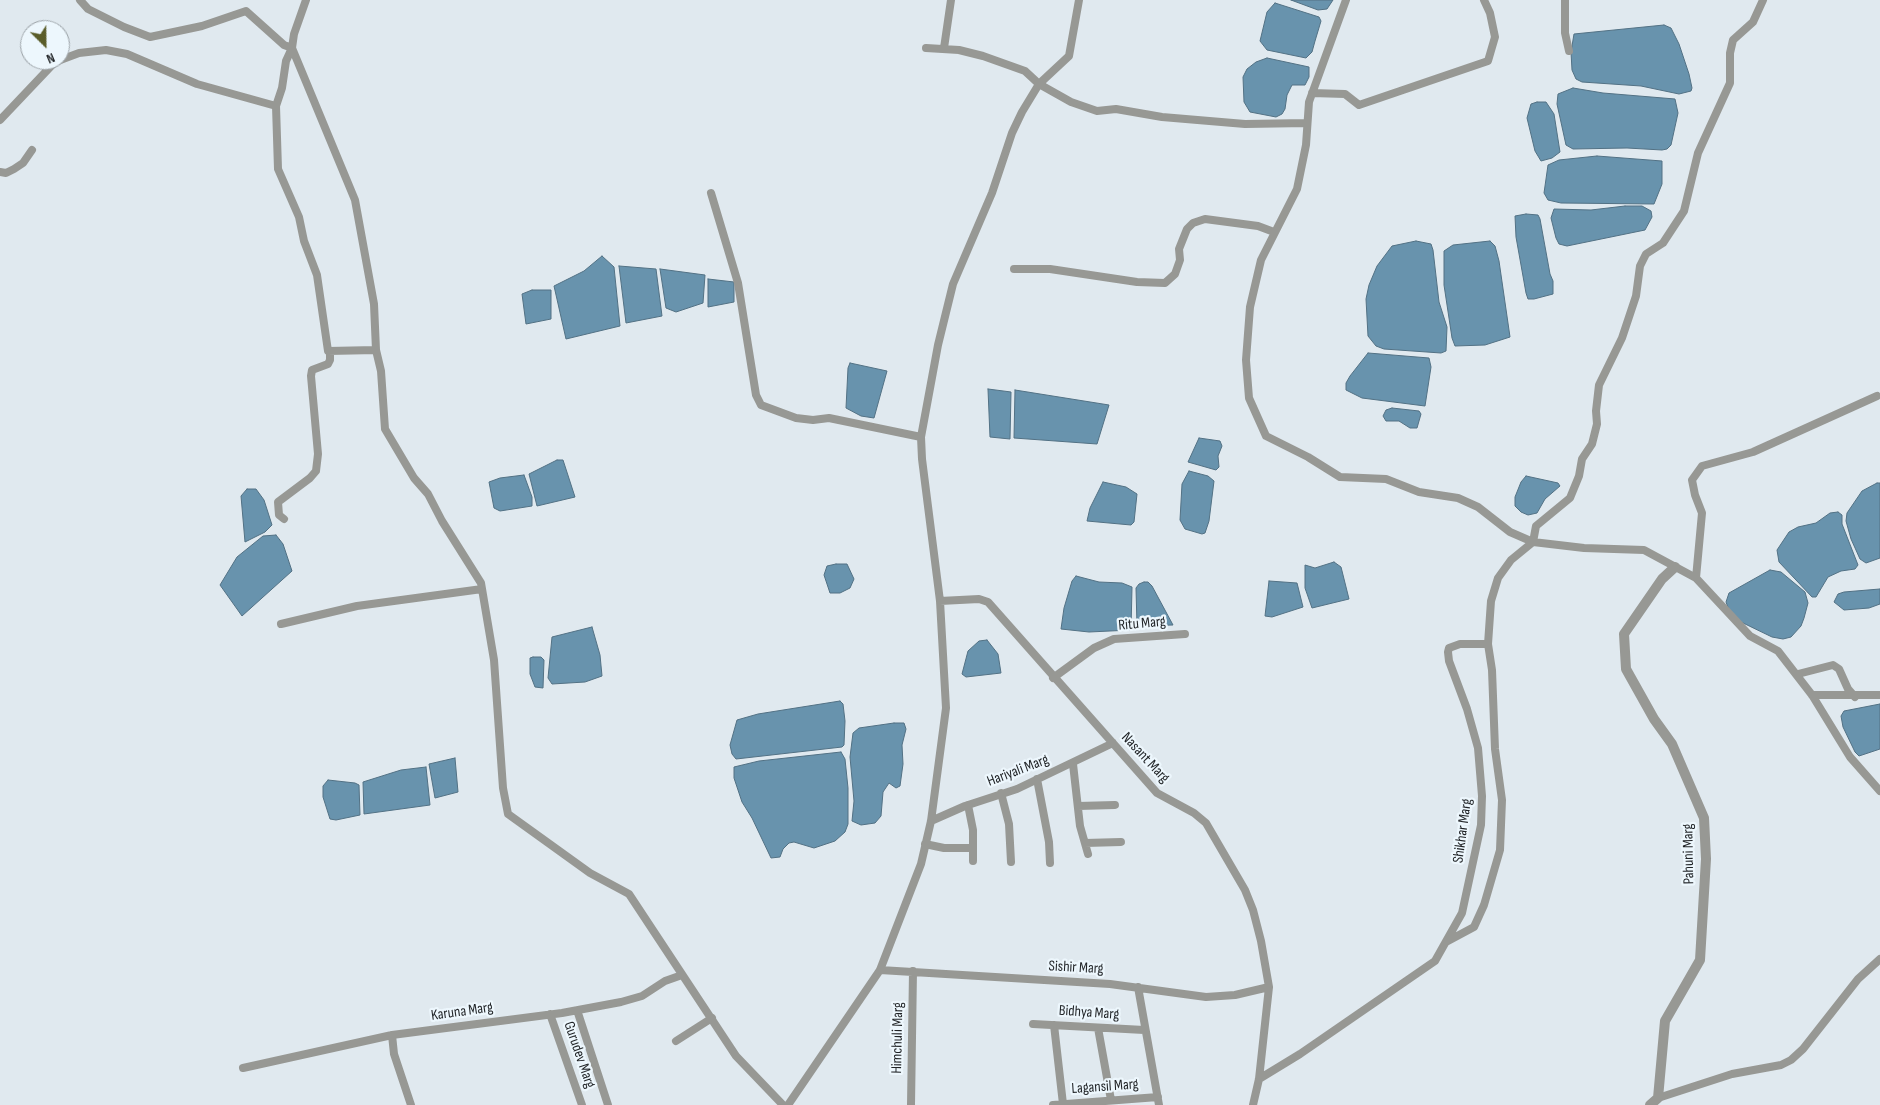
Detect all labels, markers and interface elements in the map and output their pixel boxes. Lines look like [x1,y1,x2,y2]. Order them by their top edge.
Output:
north arrow [20,20,70,70]
text: N [44,49,57,68]
street label: Ritu Marg [1118,613,1166,635]
street label: Nasant Marg [1117,729,1173,787]
street label: Hariyali Marg [985,751,1051,791]
street label: Shikhar Marg [1450,798,1476,864]
street label: Pahuni Marg [1679,823,1699,885]
street label: Sishir Marg [1048,958,1104,978]
street label: Karuna Marg [430,999,494,1025]
street label: Himchuli Marg [888,1002,908,1074]
street label: Bidhya Marg [1058,1002,1120,1024]
street label: Gurudev Marg [559,1019,599,1091]
street label: Lagansil Marg [1071,1076,1139,1098]

